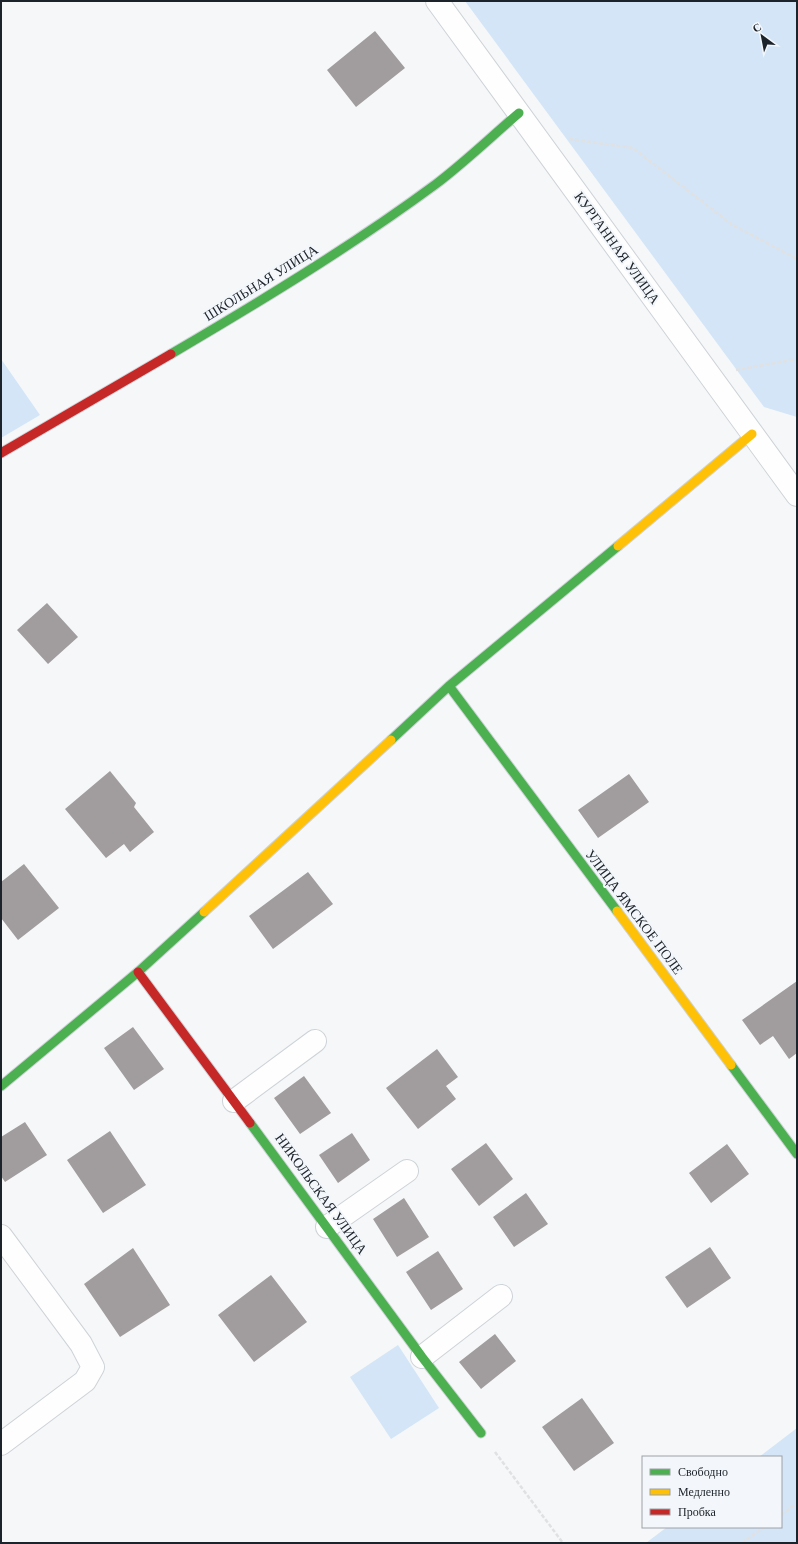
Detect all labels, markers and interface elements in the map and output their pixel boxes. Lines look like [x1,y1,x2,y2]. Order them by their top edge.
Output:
north arrow [742,16,782,56]
text: С [750,20,763,35]
street label: КУРГАННАЯ УЛИЦА [571,189,663,308]
street label: ШКОЛЬНАЯ УЛИЦА [201,241,321,324]
street label: УЛИЦА ЯМСКОЕ ПОЛЕ [582,847,686,977]
street label: НИКОЛЬСКАЯ УЛИЦА [272,1131,370,1258]
legend [642,1456,782,1528]
text: Свободно [678,1465,728,1479]
text: Медленно [678,1485,730,1499]
text: Пробка [678,1505,716,1519]

